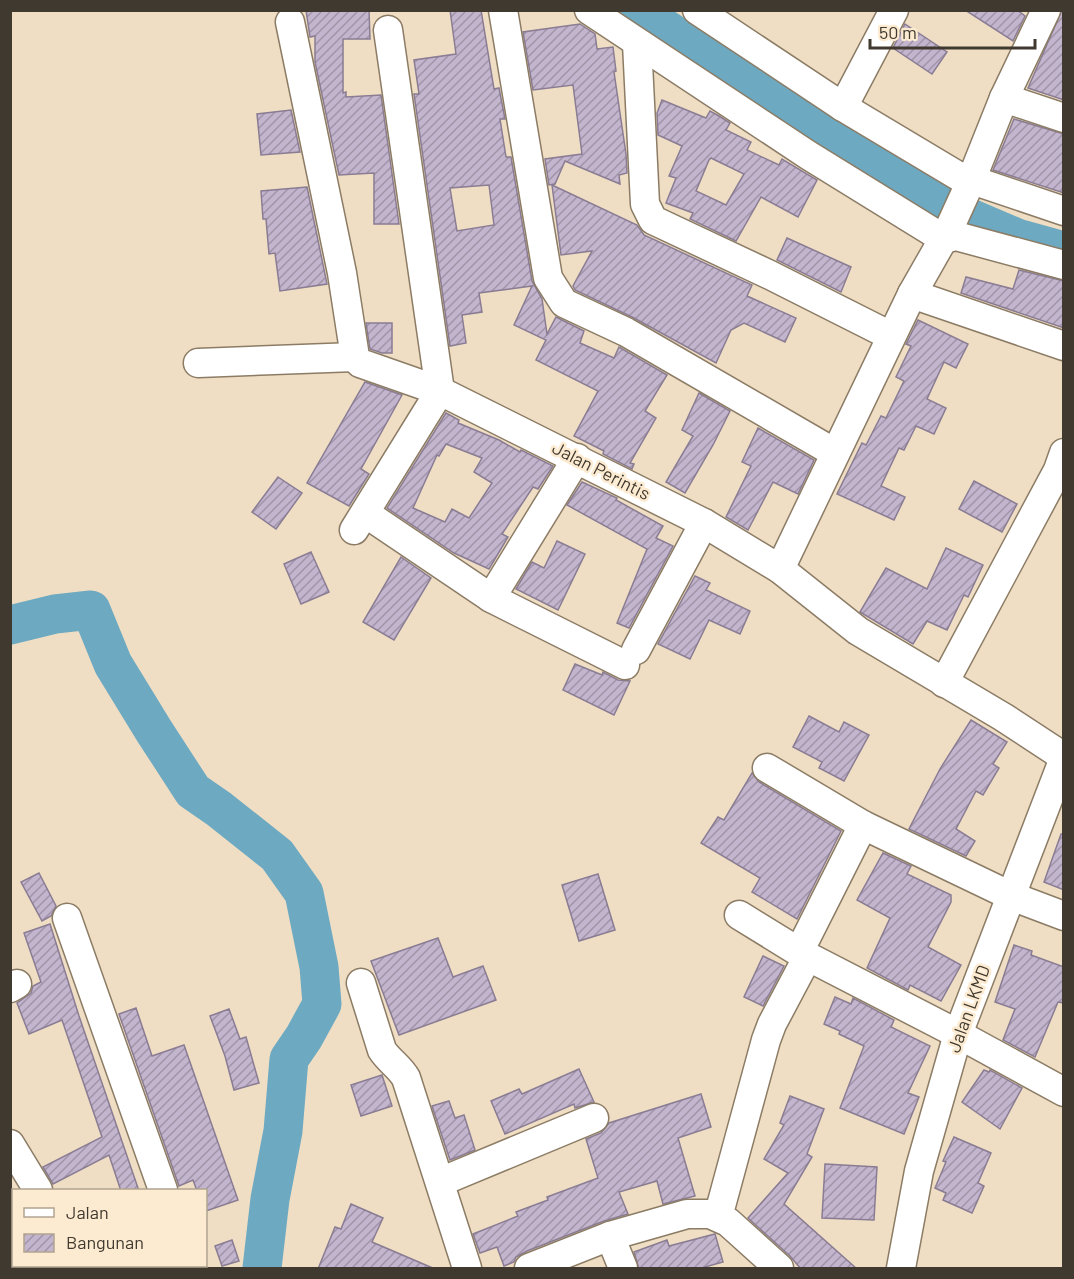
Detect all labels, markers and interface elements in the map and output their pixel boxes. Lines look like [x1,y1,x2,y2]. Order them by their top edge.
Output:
scale bar [870,12,1035,50]
text: 50 m [879,21,917,43]
street label: Jalan Perintis [549,436,654,504]
street label: Jalan LKMD [942,962,994,1055]
legend [12,1189,207,1267]
text: Jalan [66,1201,109,1223]
text: Bangunan [66,1231,144,1253]

